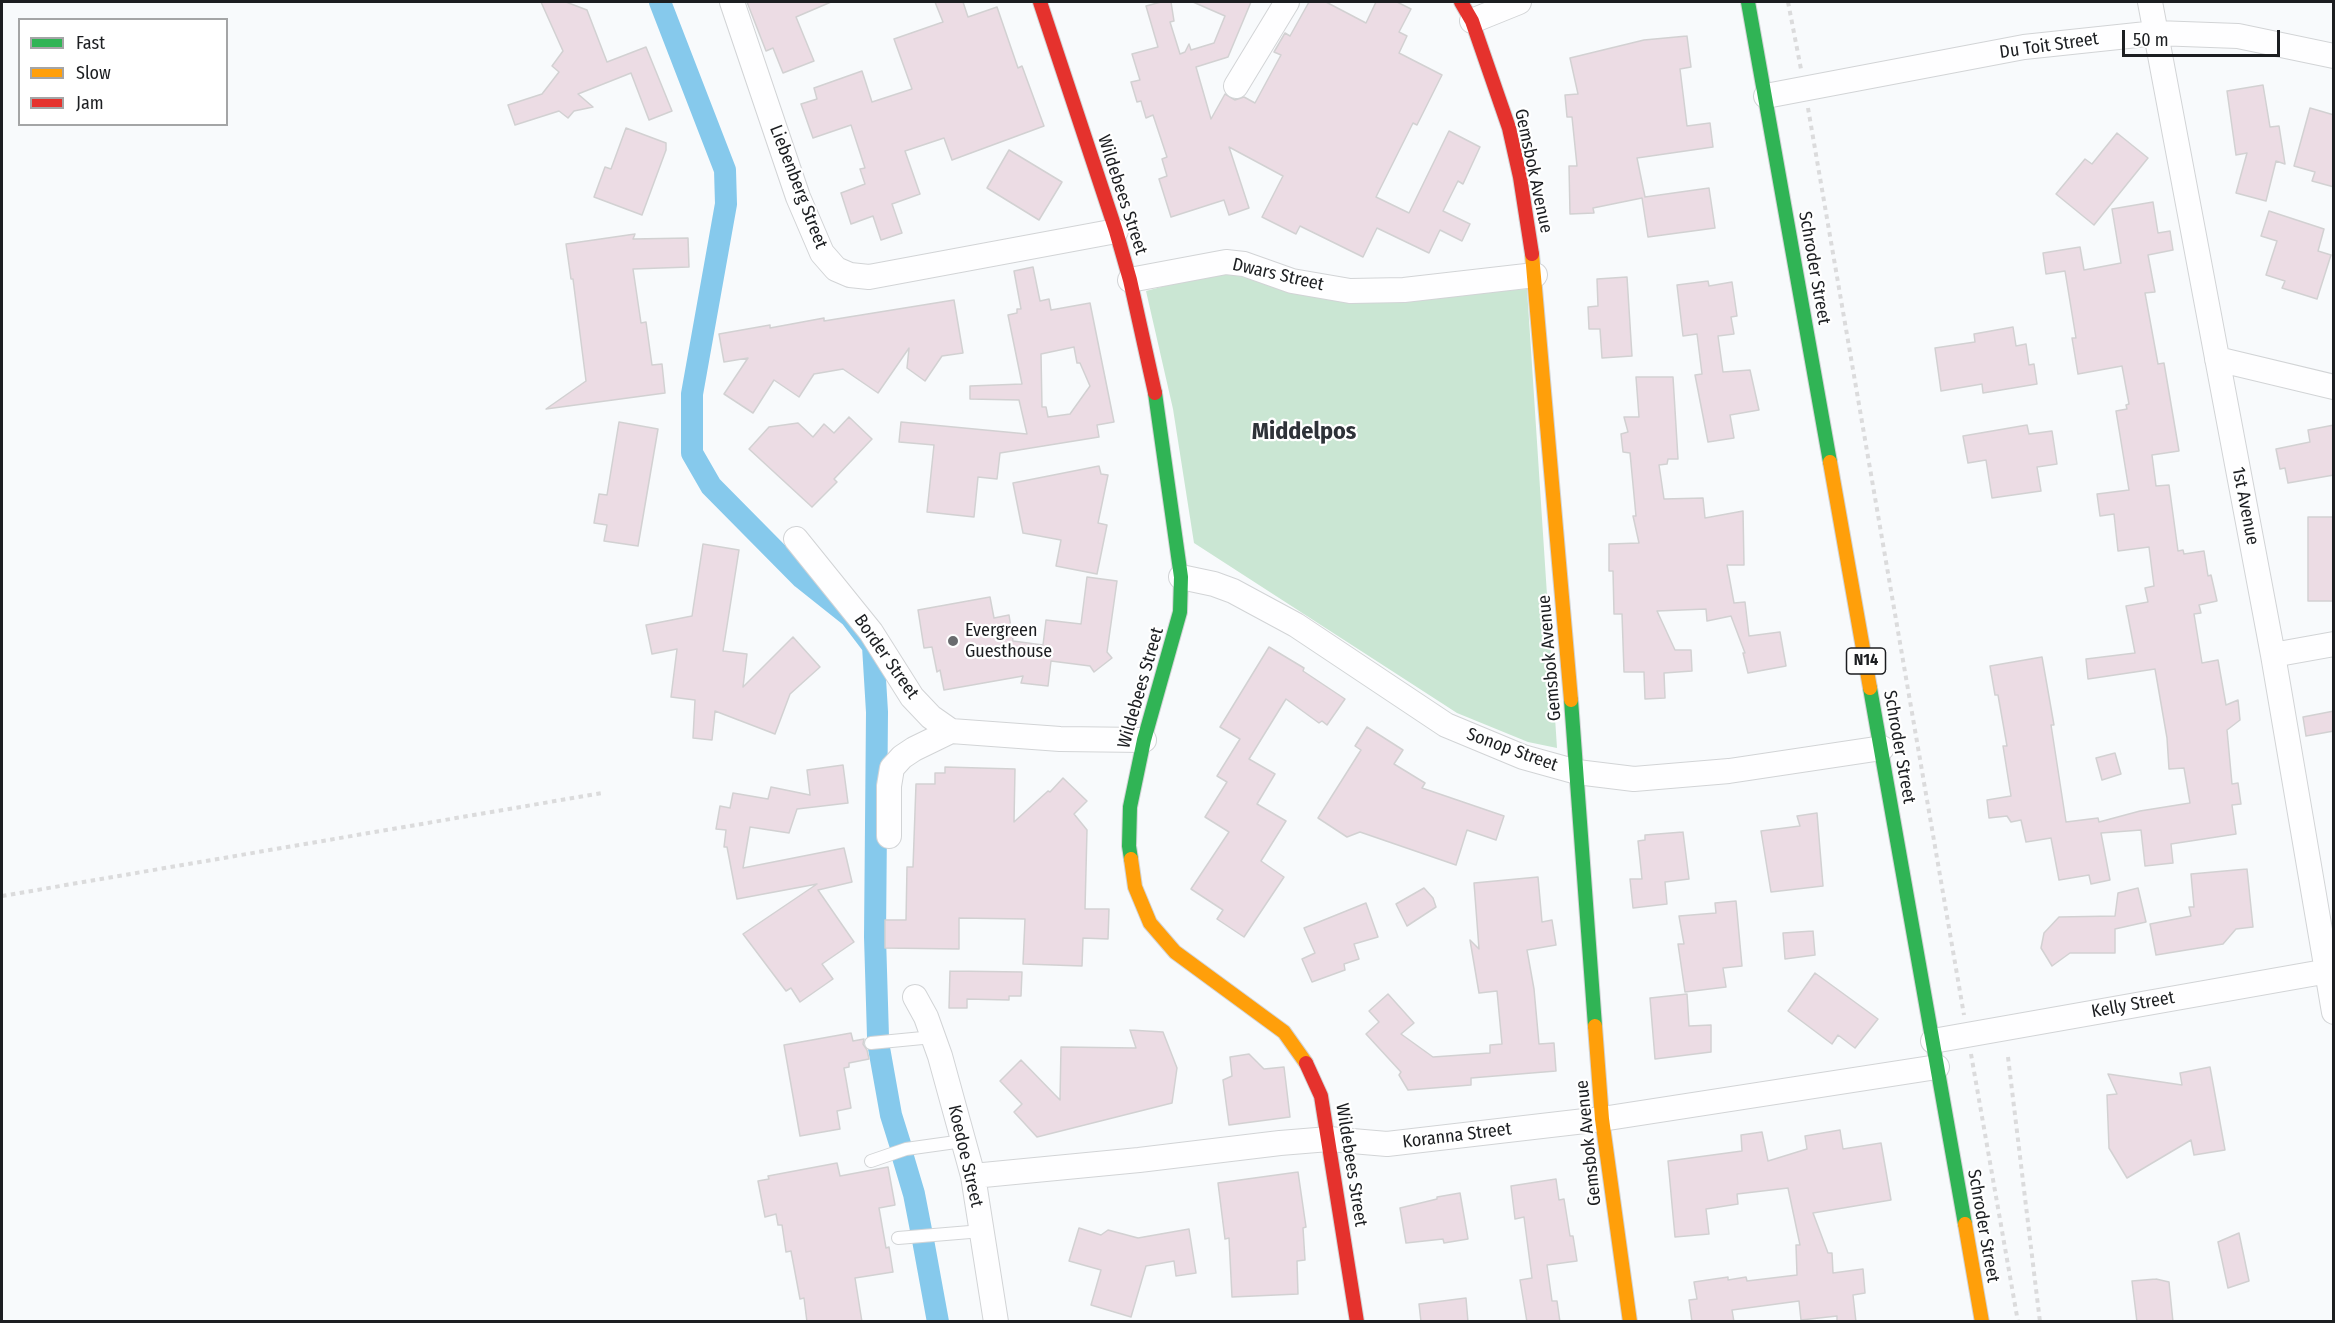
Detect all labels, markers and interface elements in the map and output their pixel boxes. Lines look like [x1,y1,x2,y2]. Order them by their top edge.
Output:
legend [18,18,228,126]
scale bar [2125,18,2282,56]
street label: Du Toit Street [1998,28,2100,64]
text: 50 m [2133,29,2169,51]
text: Fast [76,32,105,54]
text: Slow [76,62,111,84]
text: Jam [76,92,104,114]
street label: Gemsbok Avenue [1509,107,1557,235]
street label: Liebenberg Street [764,122,832,252]
street label: Wildebees Street [1092,132,1152,258]
street label: Schroder Street [1793,210,1835,326]
street label: Dwars Street [1230,254,1326,296]
district label: Middelpos [1252,418,1356,446]
street label: 1st Avenue [2227,465,2263,547]
street label: Gemsbok Avenue [1534,594,1566,722]
street label: Border Street [849,611,923,703]
place label: Evergreen Guesthouse [965,620,1052,662]
street label: Wildebees Street [1113,625,1169,751]
marker: Evergreen Guesthouse [946,634,960,648]
road number: N14 [1846,648,1886,674]
street label: Schroder Street [1878,689,1920,805]
street label: Sonop Street [1463,724,1561,776]
street label: Kelly Street [2090,987,2176,1023]
street label: Gemsbok Avenue [1572,1079,1606,1207]
street label: Wildebees Street [1331,1102,1371,1228]
street label: Koedoe Street [943,1103,987,1209]
street label: Koranna Street [1401,1119,1513,1153]
street label: Schroder Street [1962,1168,2004,1284]

